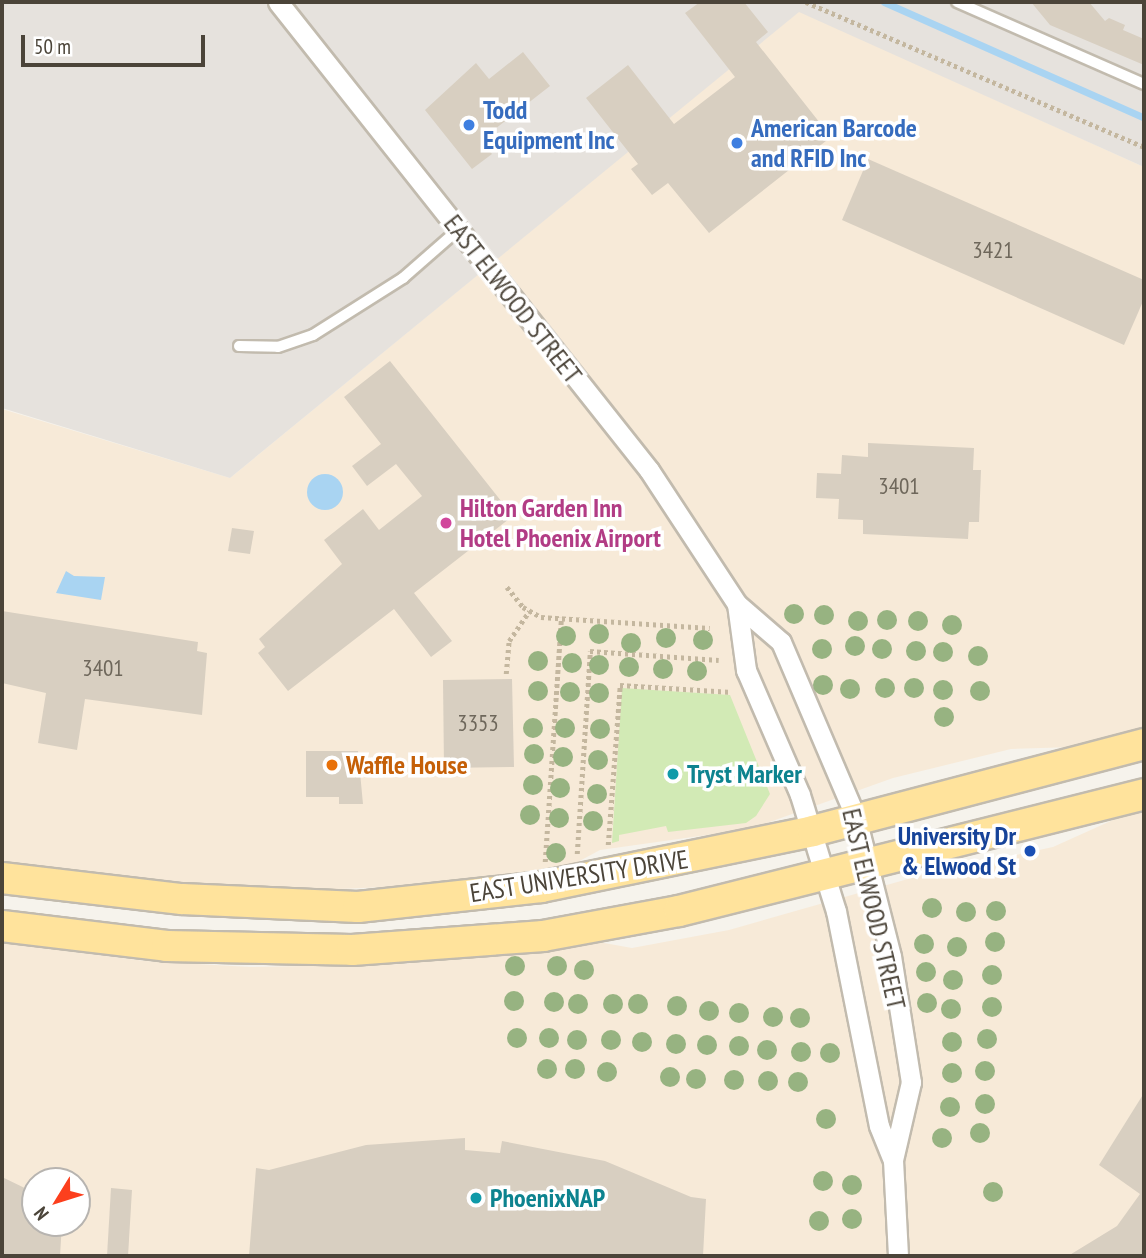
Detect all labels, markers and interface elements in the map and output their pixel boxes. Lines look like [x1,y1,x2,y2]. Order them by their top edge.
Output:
scale bar [24,21,208,65]
text: 50 m [34,33,71,60]
place label: Todd Equipment Inc [483,94,615,156]
place label: American Barcode and RFID Inc [751,112,917,174]
marker: Todd Equipment Inc [461,117,477,133]
marker: American Barcode and RFID Inc [729,135,745,151]
street label: EAST ELWOOD STREET [437,208,589,390]
house number: 3421 [972,236,1014,264]
house number: 3401 [878,472,920,500]
place label: Hilton Garden Inn Hotel Phoenix Airport [460,492,662,554]
marker: Hilton Garden Inn Hotel Phoenix Airport [438,515,454,531]
house number: 3401 [82,654,124,682]
house number: 3353 [457,709,499,737]
place label: Waffle House [346,749,468,781]
marker: Waffle House [324,757,340,773]
place label: Tryst Marker [687,758,802,790]
marker: Tryst Marker [665,766,681,782]
street label: EAST ELWOOD STREET [836,805,912,1013]
place label: University Dr & Elwood St [897,820,1016,882]
street label: EAST UNIVERSITY DRIVE [467,843,691,909]
marker: University Dr & Elwood St [1022,843,1038,859]
north arrow [21,1167,91,1237]
place label: PhoenixNAP [490,1182,605,1214]
marker: PhoenixNAP [468,1190,484,1206]
text: N [28,1202,54,1225]

